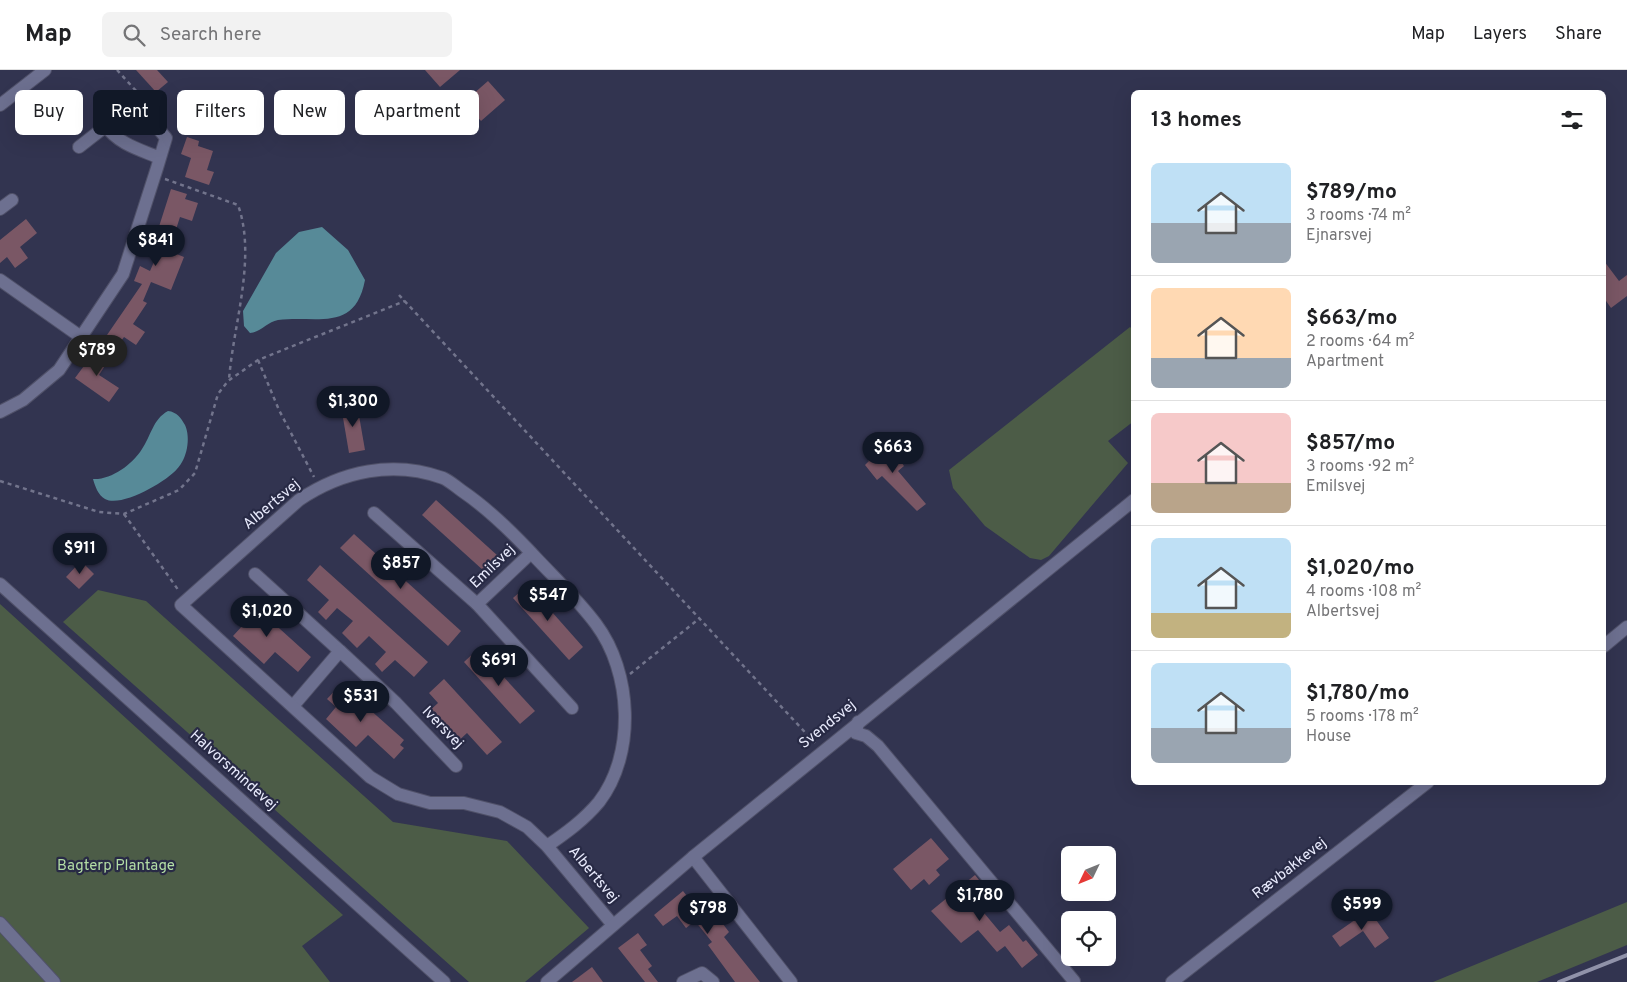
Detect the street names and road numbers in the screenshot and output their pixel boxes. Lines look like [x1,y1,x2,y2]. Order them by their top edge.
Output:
street label: Albertsvej [240,476,304,534]
street label: Emilsvej [466,541,520,593]
street label: Svendsvej [796,696,860,754]
street label: Iversvej [417,703,467,753]
street label: Halvorsmindevej [185,727,281,815]
street label: Rævbakkevej [1249,834,1331,904]
street label: Albertsvej [564,843,622,907]

